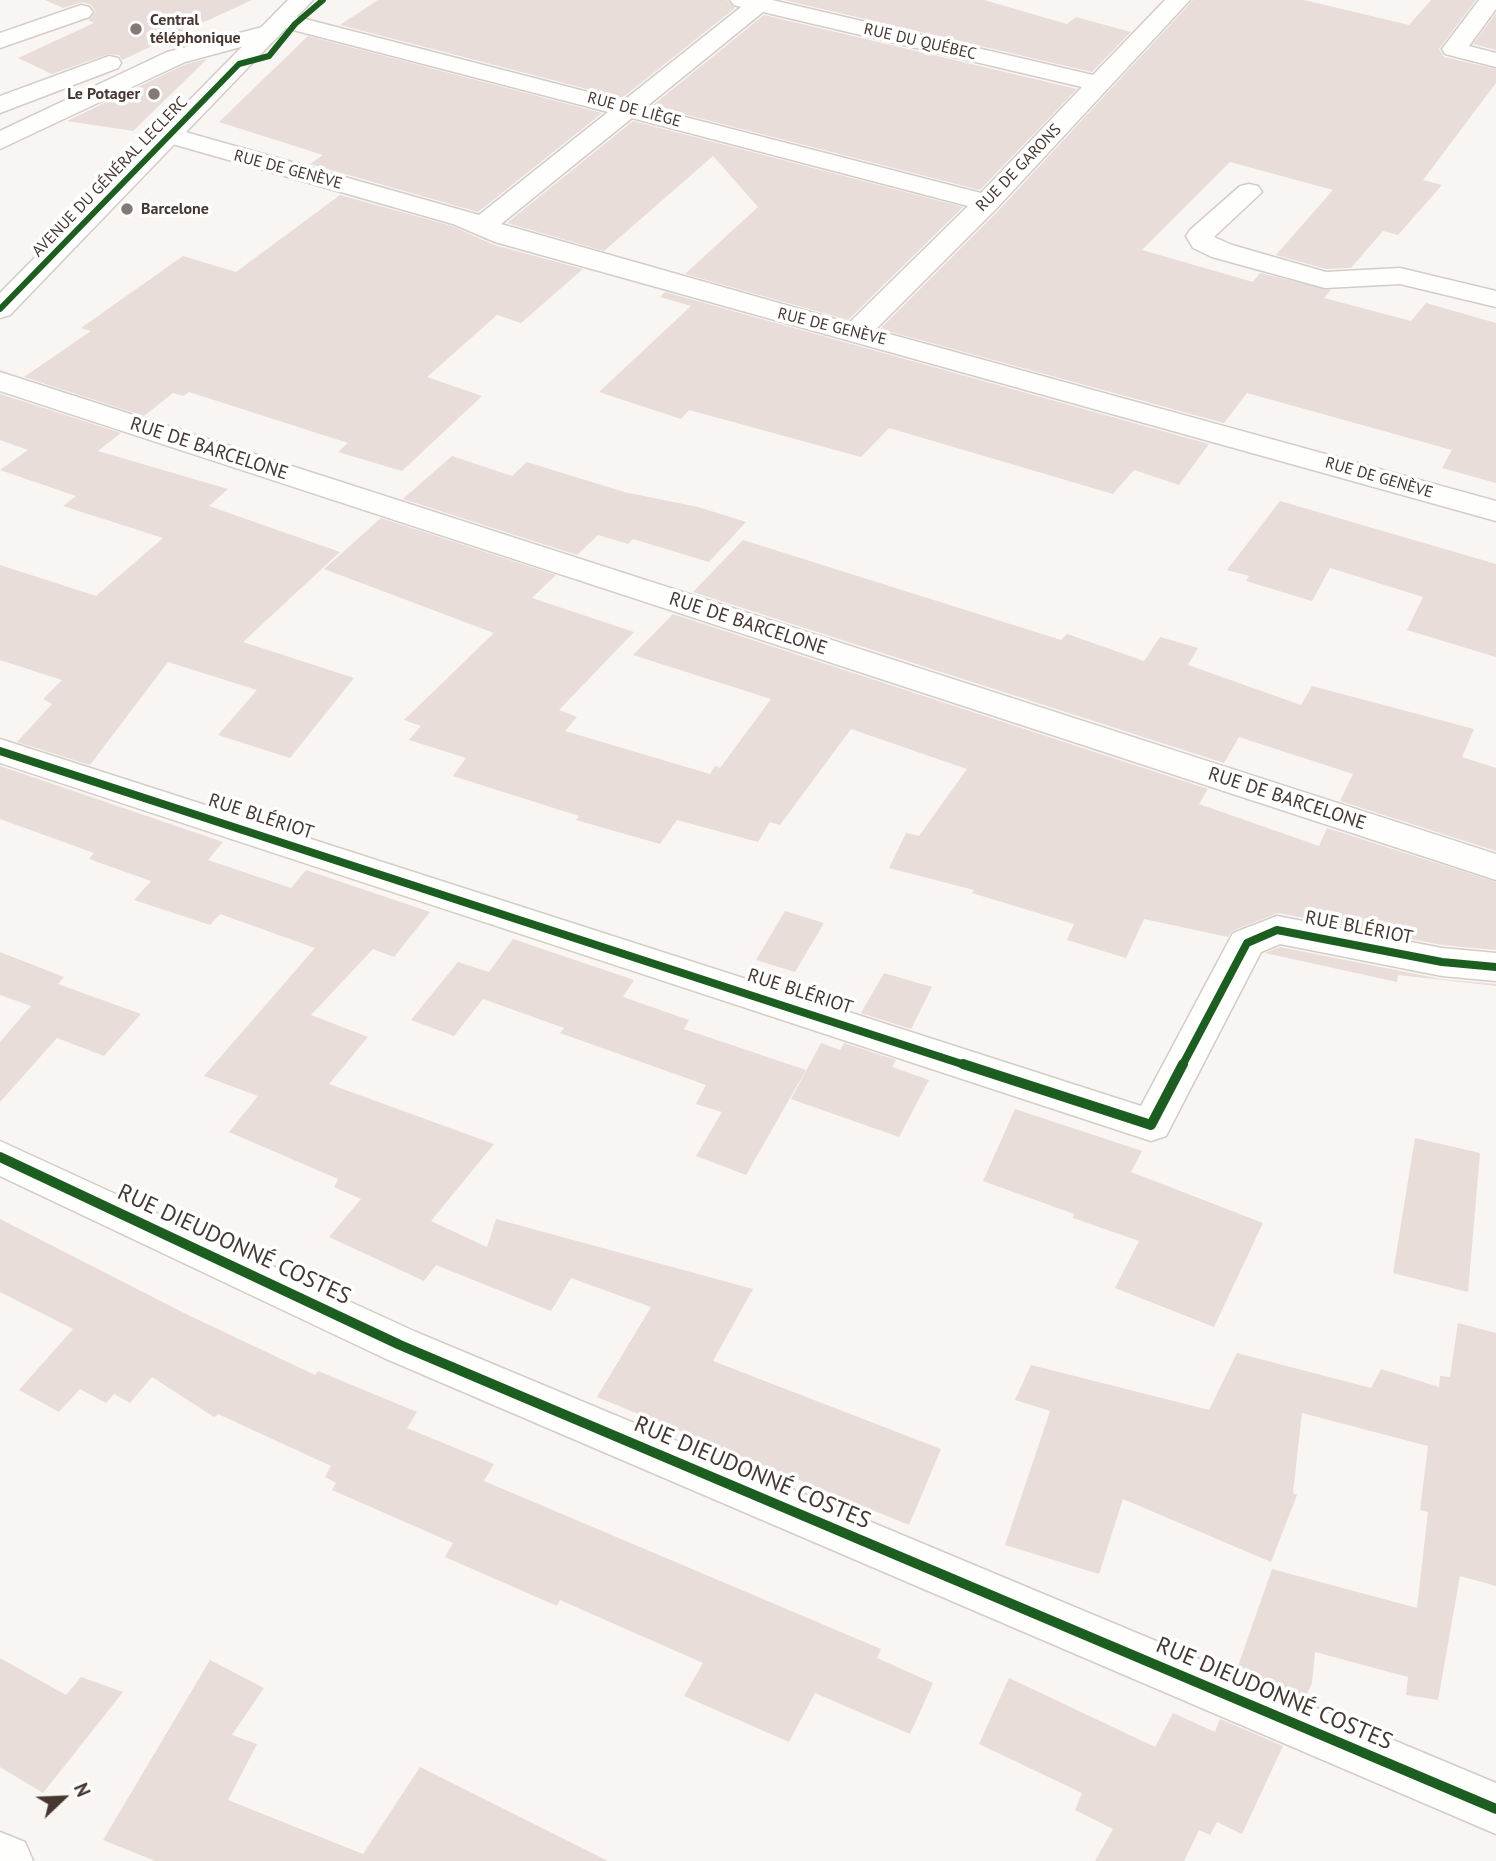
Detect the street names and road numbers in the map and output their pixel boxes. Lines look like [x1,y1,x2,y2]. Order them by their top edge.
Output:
street label: RUE DU QUÉBEC [862,20,978,64]
street label: RUE DE LIÈGE [585,88,683,132]
street label: AVENUE DU GÉNÉRAL LECLERC [28,93,192,261]
street label: RUE DE GARONS [972,120,1066,216]
street label: RUE DE GENÈVE [232,146,344,194]
street label: RUE DE GENÈVE [776,304,888,350]
street label: RUE DE BARCELONE [127,413,291,485]
street label: RUE DE GENÈVE [1323,453,1435,503]
street label: RUE DE BARCELONE [666,588,830,660]
street label: RUE DE BARCELONE [1205,763,1369,835]
street label: RUE BLÉRIOT [205,789,317,845]
street label: RUE BLÉRIOT [1303,906,1415,950]
street label: RUE BLÉRIOT [744,964,856,1020]
street label: RUE DIEUDONNÉ COSTES [113,1179,355,1311]
street label: RUE DIEUDONNÉ COSTES [630,1411,874,1535]
street label: RUE DIEUDONNÉ COSTES [1152,1632,1396,1756]

